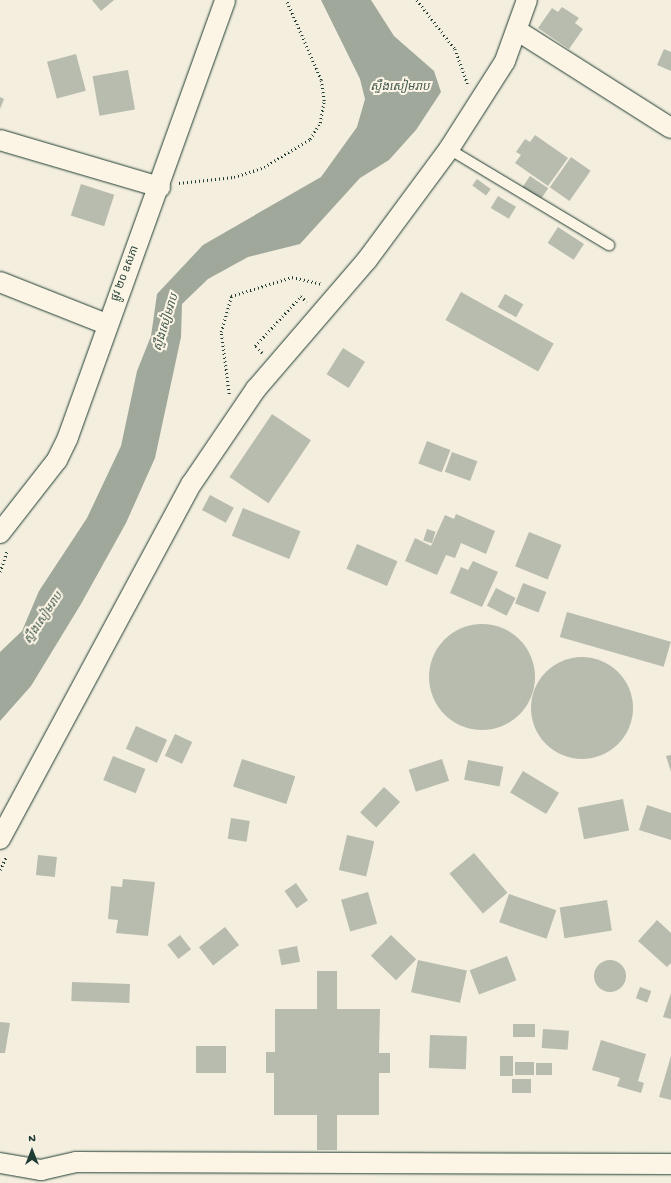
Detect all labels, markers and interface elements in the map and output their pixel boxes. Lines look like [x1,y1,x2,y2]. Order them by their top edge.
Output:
water label: ស្ទឹងសៀមរាប [370,82,430,96]
street label: ផ្លូវ ២០ ឧសភា [109,244,143,304]
water label: ស្ទឹងសៀមរាប [152,292,184,354]
water label: ស្ទឹងសៀមរាប [22,590,68,648]
north arrow [12,1131,52,1171]
text: N [28,1133,36,1145]

